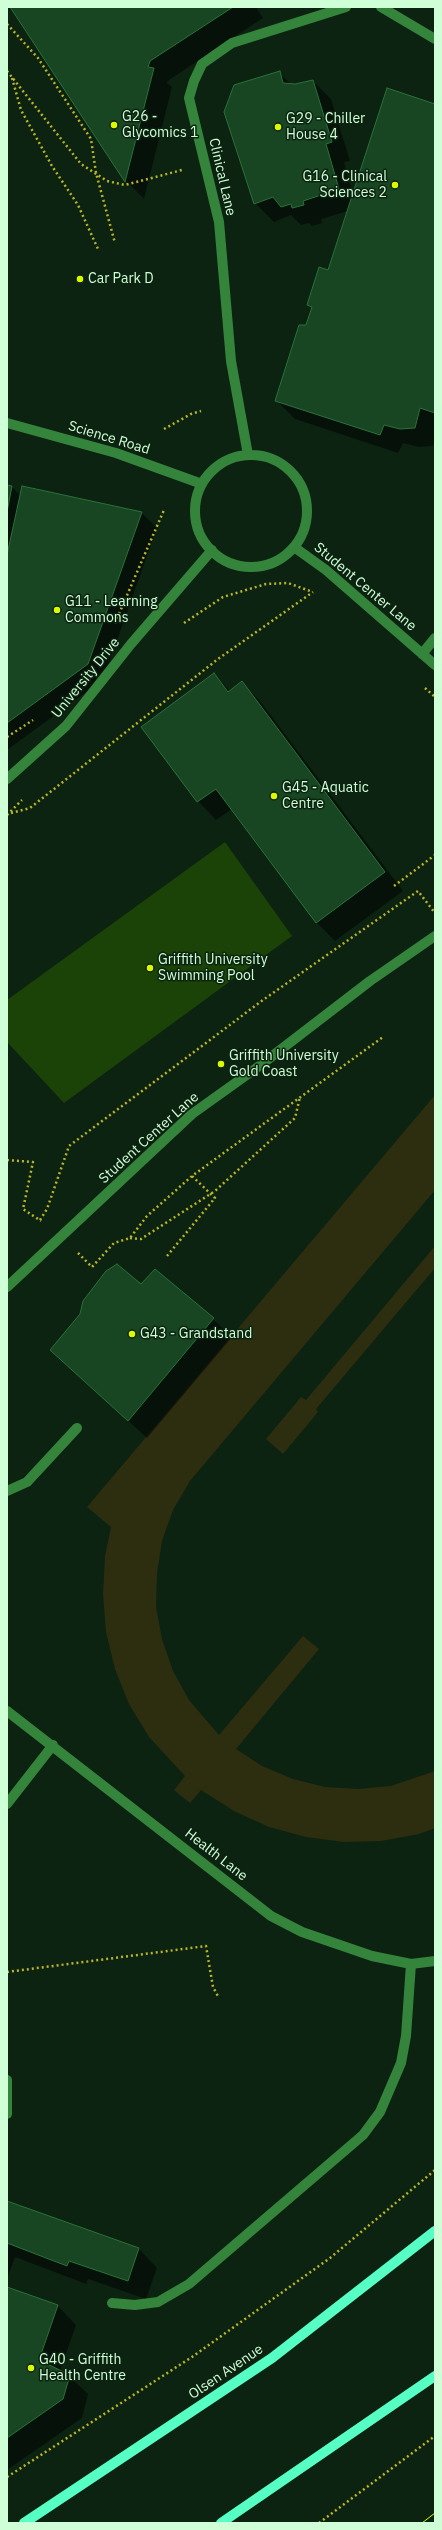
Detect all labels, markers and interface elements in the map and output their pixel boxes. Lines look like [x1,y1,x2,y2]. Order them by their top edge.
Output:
place label: G26 - Glycomics 1 [122,109,198,142]
place label: G29 - Chiller House 4 [286,111,365,144]
marker: G26 - Glycomics 1 [109,120,119,130]
marker: G29 - Chiller House 4 [273,122,283,132]
street label: Clinical Lane [205,137,239,217]
place label: G16 - Clinical Sciences 2 [302,169,387,202]
marker: G16 - Clinical Sciences 2 [390,180,400,190]
place label: Car Park D [88,271,154,287]
marker: Car Park D [75,274,85,284]
street label: Science Road [66,418,152,458]
street label: Student Center Lane [310,539,420,635]
place label: G11 - Learning Commons [65,594,158,626]
marker: G11 - Learning Commons [52,605,62,615]
street label: University Drive [48,634,124,722]
place label: G45 - Aquatic Centre [282,780,369,812]
marker: G45 - Aquatic Centre [269,791,279,801]
place label: Griffith University Swimming Pool [158,952,268,984]
marker: Griffith University Swimming Pool [145,963,155,973]
place label: Griffith University Gold Coast [229,1048,339,1080]
marker: Griffith University Gold Coast [216,1059,226,1069]
street label: Student Center Lane [96,1089,202,1187]
place label: G43 - Grandstand [140,1326,252,1342]
marker: G43 - Grandstand [127,1329,137,1339]
street label: Health Lane [181,1825,251,1885]
street label: Olsen Avenue [186,2341,266,2403]
place label: G40 - Griffith Health Centre [39,2352,126,2384]
marker: G40 - Griffith Health Centre [26,2363,36,2373]

